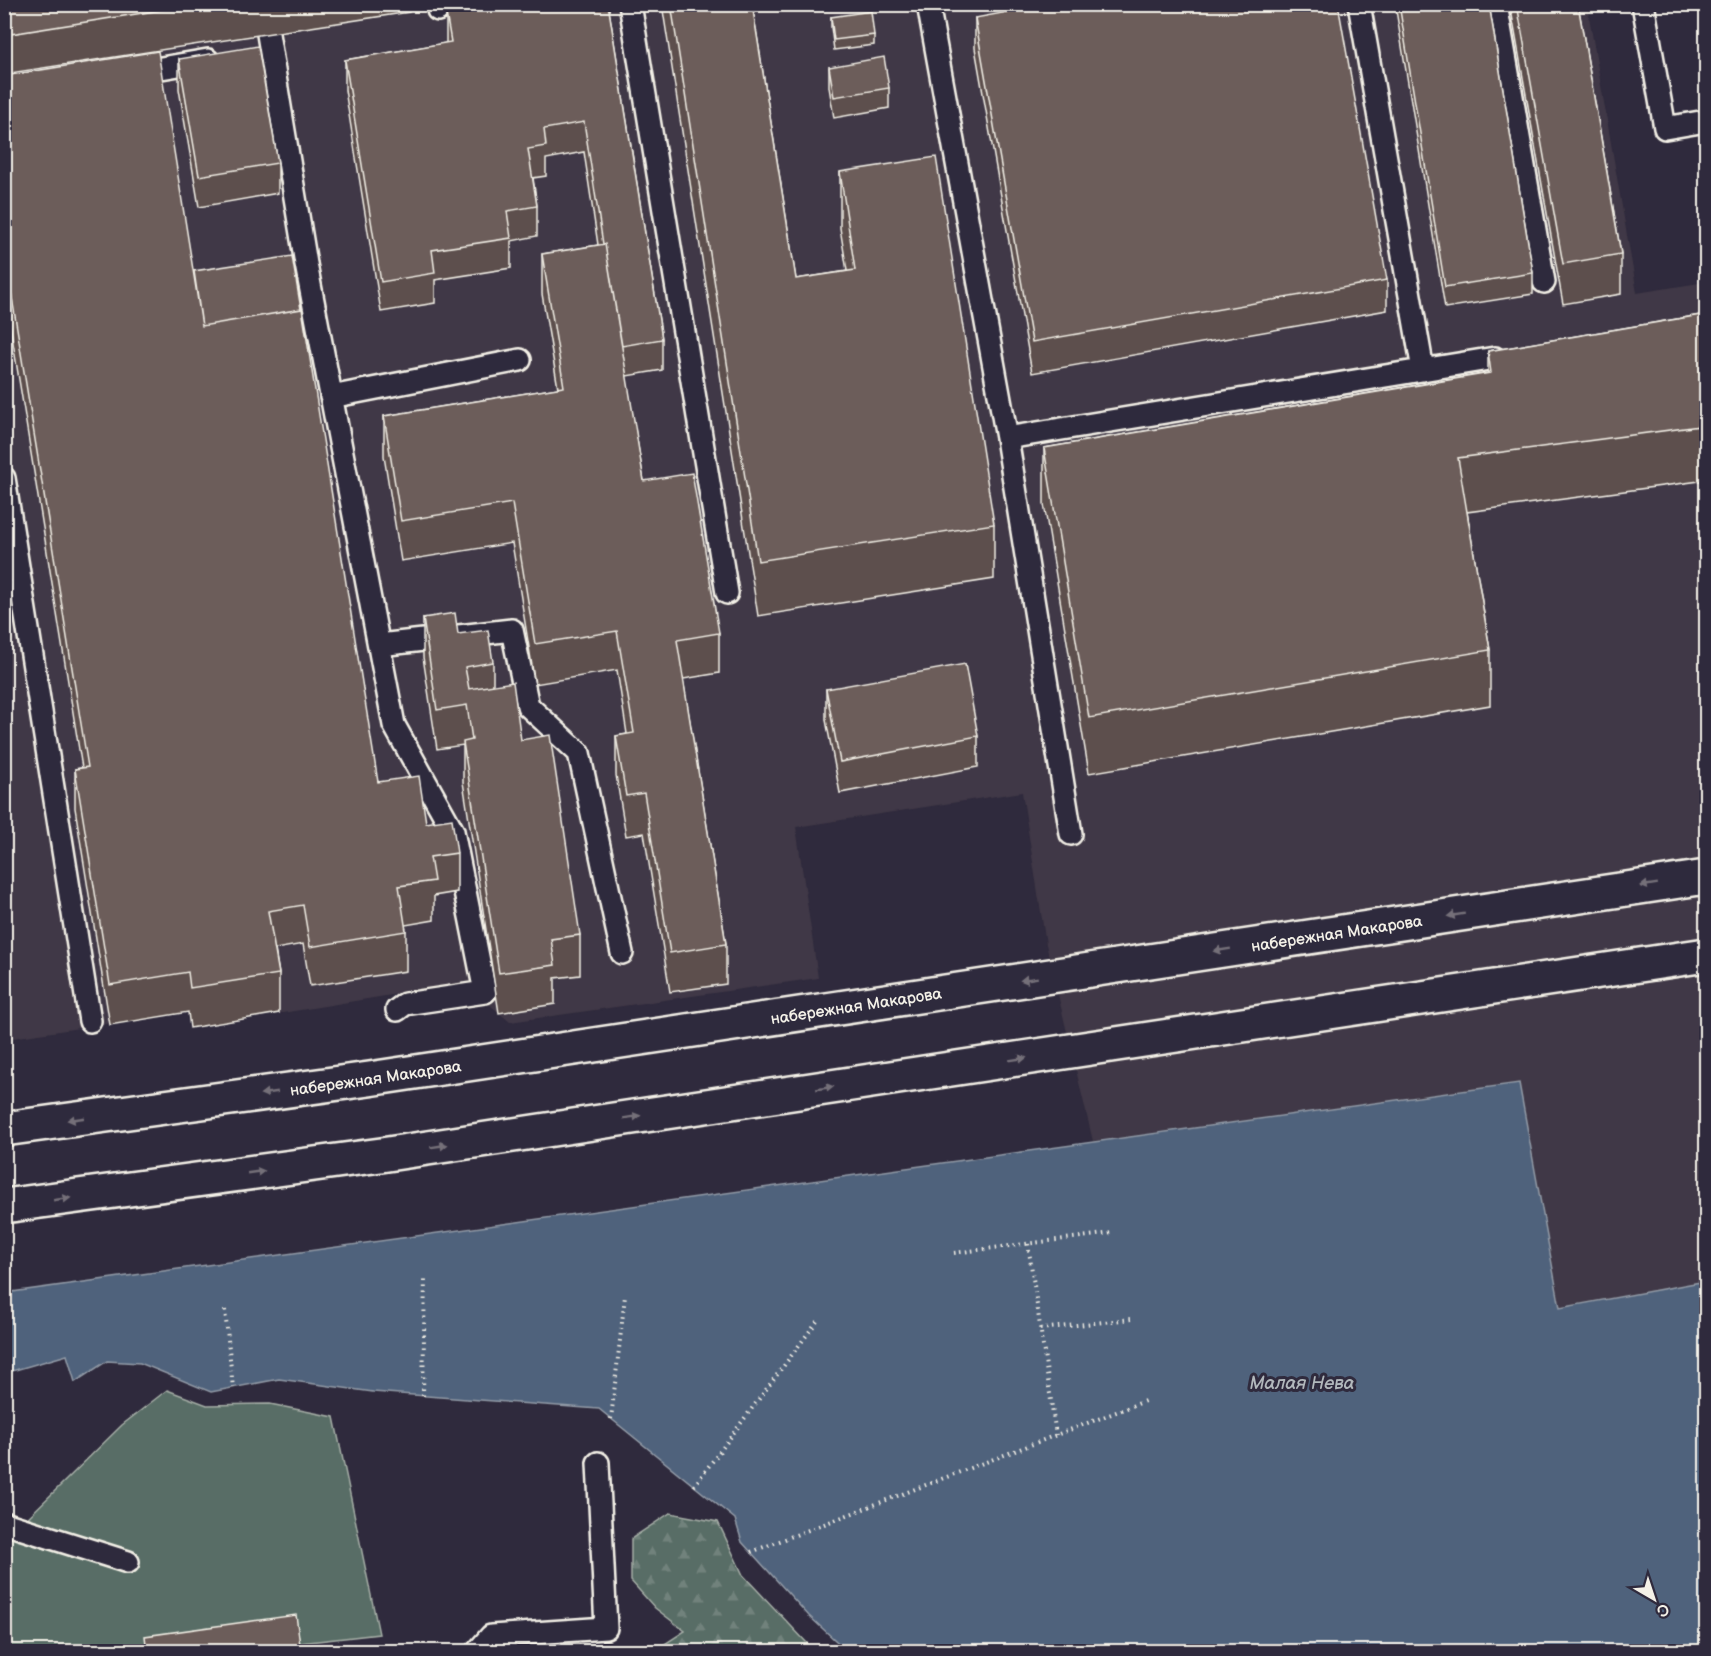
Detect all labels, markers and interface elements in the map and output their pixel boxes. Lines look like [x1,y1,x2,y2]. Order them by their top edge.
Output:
one-way arrow [1639,881,1658,890]
one-way arrow [1446,910,1465,919]
street label: набережная Макарова [1250,912,1424,957]
one-way arrow [1212,946,1231,955]
one-way arrow [1019,975,1038,984]
street label: набережная Макарова [769,985,944,1029]
one-way arrow [1008,1055,1027,1064]
street label: набережная Макарова [289,1057,463,1101]
one-way arrow [816,1084,835,1093]
one-way arrow [260,1088,279,1097]
one-way arrow [623,1113,642,1122]
one-way arrow [66,1114,85,1123]
one-way arrow [430,1142,449,1151]
one-way arrow [246,1168,265,1177]
one-way arrow [53,1194,72,1203]
water label: Малая Нева [1250,1373,1354,1394]
north arrow [1624,1569,1684,1629]
text: С [1652,1599,1673,1620]

